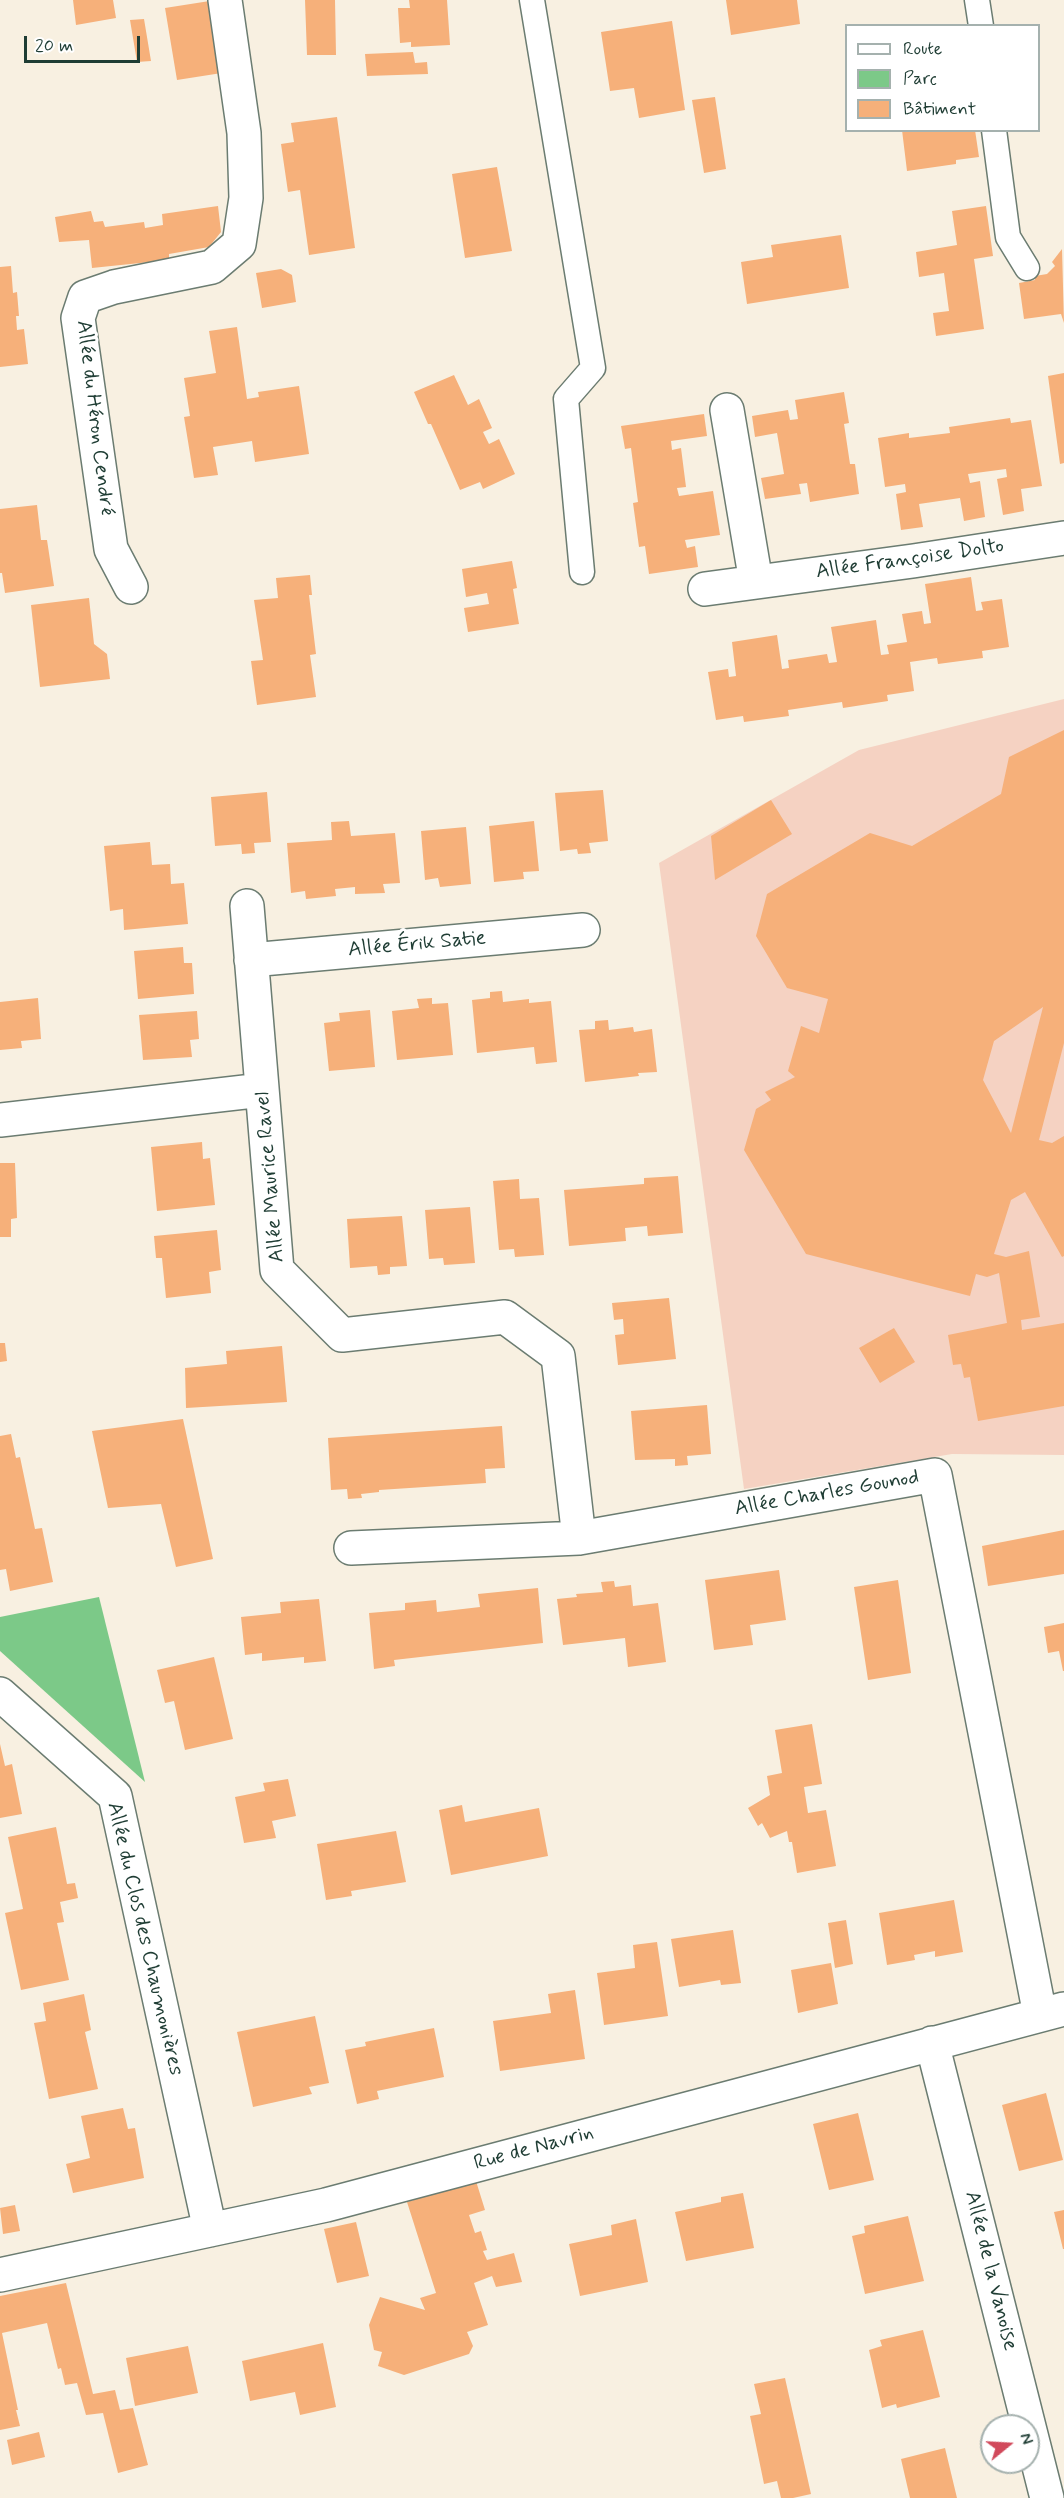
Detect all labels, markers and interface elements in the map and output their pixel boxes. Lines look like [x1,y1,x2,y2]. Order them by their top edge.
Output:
scale bar [27,24,142,62]
legend [845,24,1040,132]
text: 20 m [35,34,73,58]
text: Route [903,37,942,61]
text: Parc [903,67,937,91]
text: Bâtiment [903,97,976,121]
street label: Allée du Héron Cendré [70,319,118,517]
street label: Allée Françoise Dolto [814,534,1006,586]
street label: Allée Érik Satie [347,926,487,964]
street label: Allée Maurice Ravel [251,1091,291,1263]
street label: Allée Charles Gounod [733,1465,921,1523]
street label: Allée du Clos des Chaumonières [100,1800,188,2078]
street label: Rue de Navrin [471,2121,597,2177]
street label: Allée de la Vanoise [958,2189,1022,2353]
north arrow [980,2414,1040,2474]
text: N [1014,2431,1037,2447]

